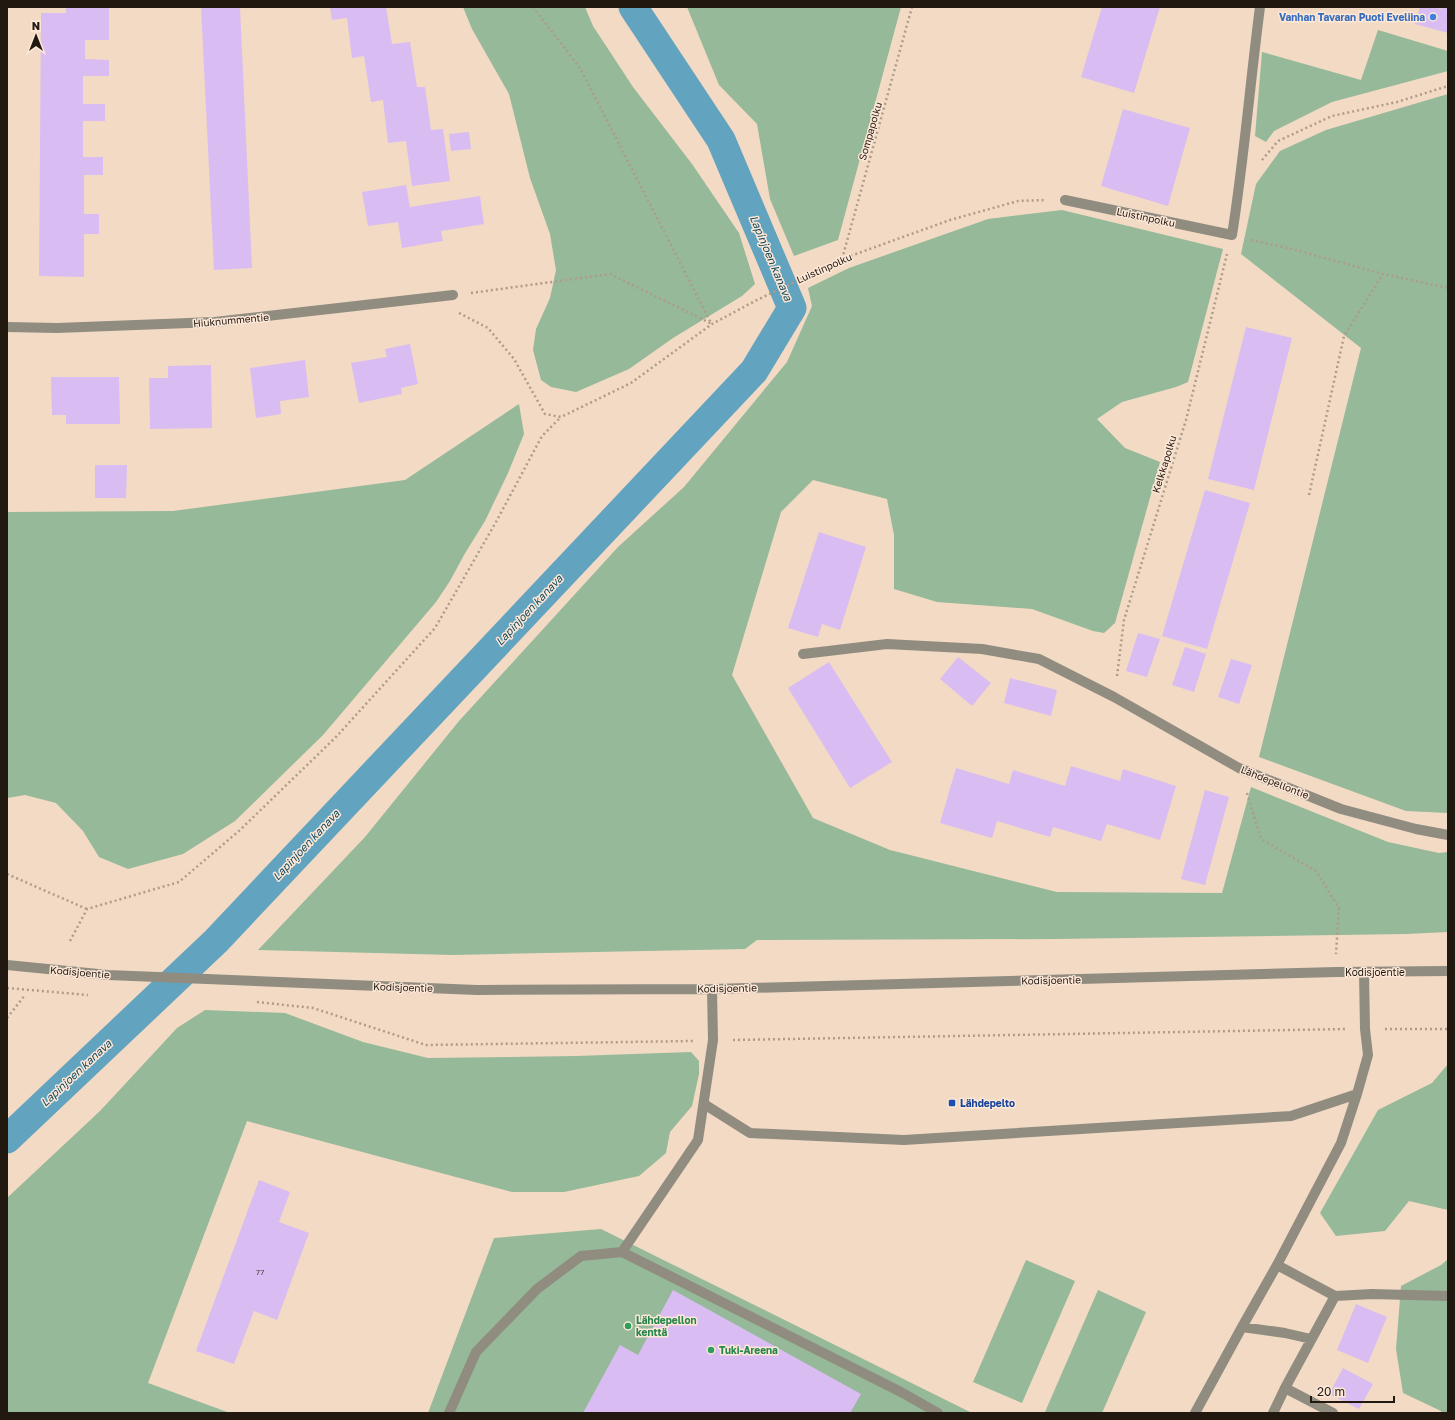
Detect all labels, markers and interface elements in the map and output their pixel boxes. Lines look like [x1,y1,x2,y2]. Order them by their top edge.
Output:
place label: Vanhan Tavaran Puoti Eveliina [1279,11,1425,23]
marker: Vanhan Tavaran Puoti Eveliina [1428,12,1438,22]
north arrow [16,16,56,56]
text: N [32,19,40,32]
street label: Sompapolku [856,100,884,162]
street label: Luistinpolku [1116,205,1176,229]
water label: Lapinjoen kanava [747,213,796,304]
street label: Luistinpolku [794,250,854,286]
street label: Hiuknummentie [193,311,270,329]
street label: Kelkkapolku [1150,434,1178,494]
water label: Lapinjoen kanava [493,571,566,648]
street label: Lähdepellontie [1239,763,1311,801]
water label: Lapinjoen kanava [270,806,343,883]
street label: Kodisjoentie [50,963,111,981]
street label: Kodisjoentie [1345,966,1405,978]
street label: Kodisjoentie [1021,973,1081,987]
street label: Kodisjoentie [373,980,433,994]
street label: Kodisjoentie [697,981,757,995]
water label: Lapinjoen kanava [38,1036,115,1109]
place label: Lähdepelto [960,1097,1015,1109]
marker: Lähdepelto [947,1098,957,1108]
house number: 77 [256,1267,264,1277]
place label: Lähdepellon kenttä [636,1314,696,1338]
marker: Lähdepellon kenttä [623,1321,633,1331]
place label: Tuki-Areena [719,1344,778,1356]
marker: Tuki-Areena [706,1345,716,1355]
scale bar [1311,1378,1394,1404]
text: 20 m [1317,1384,1345,1399]

